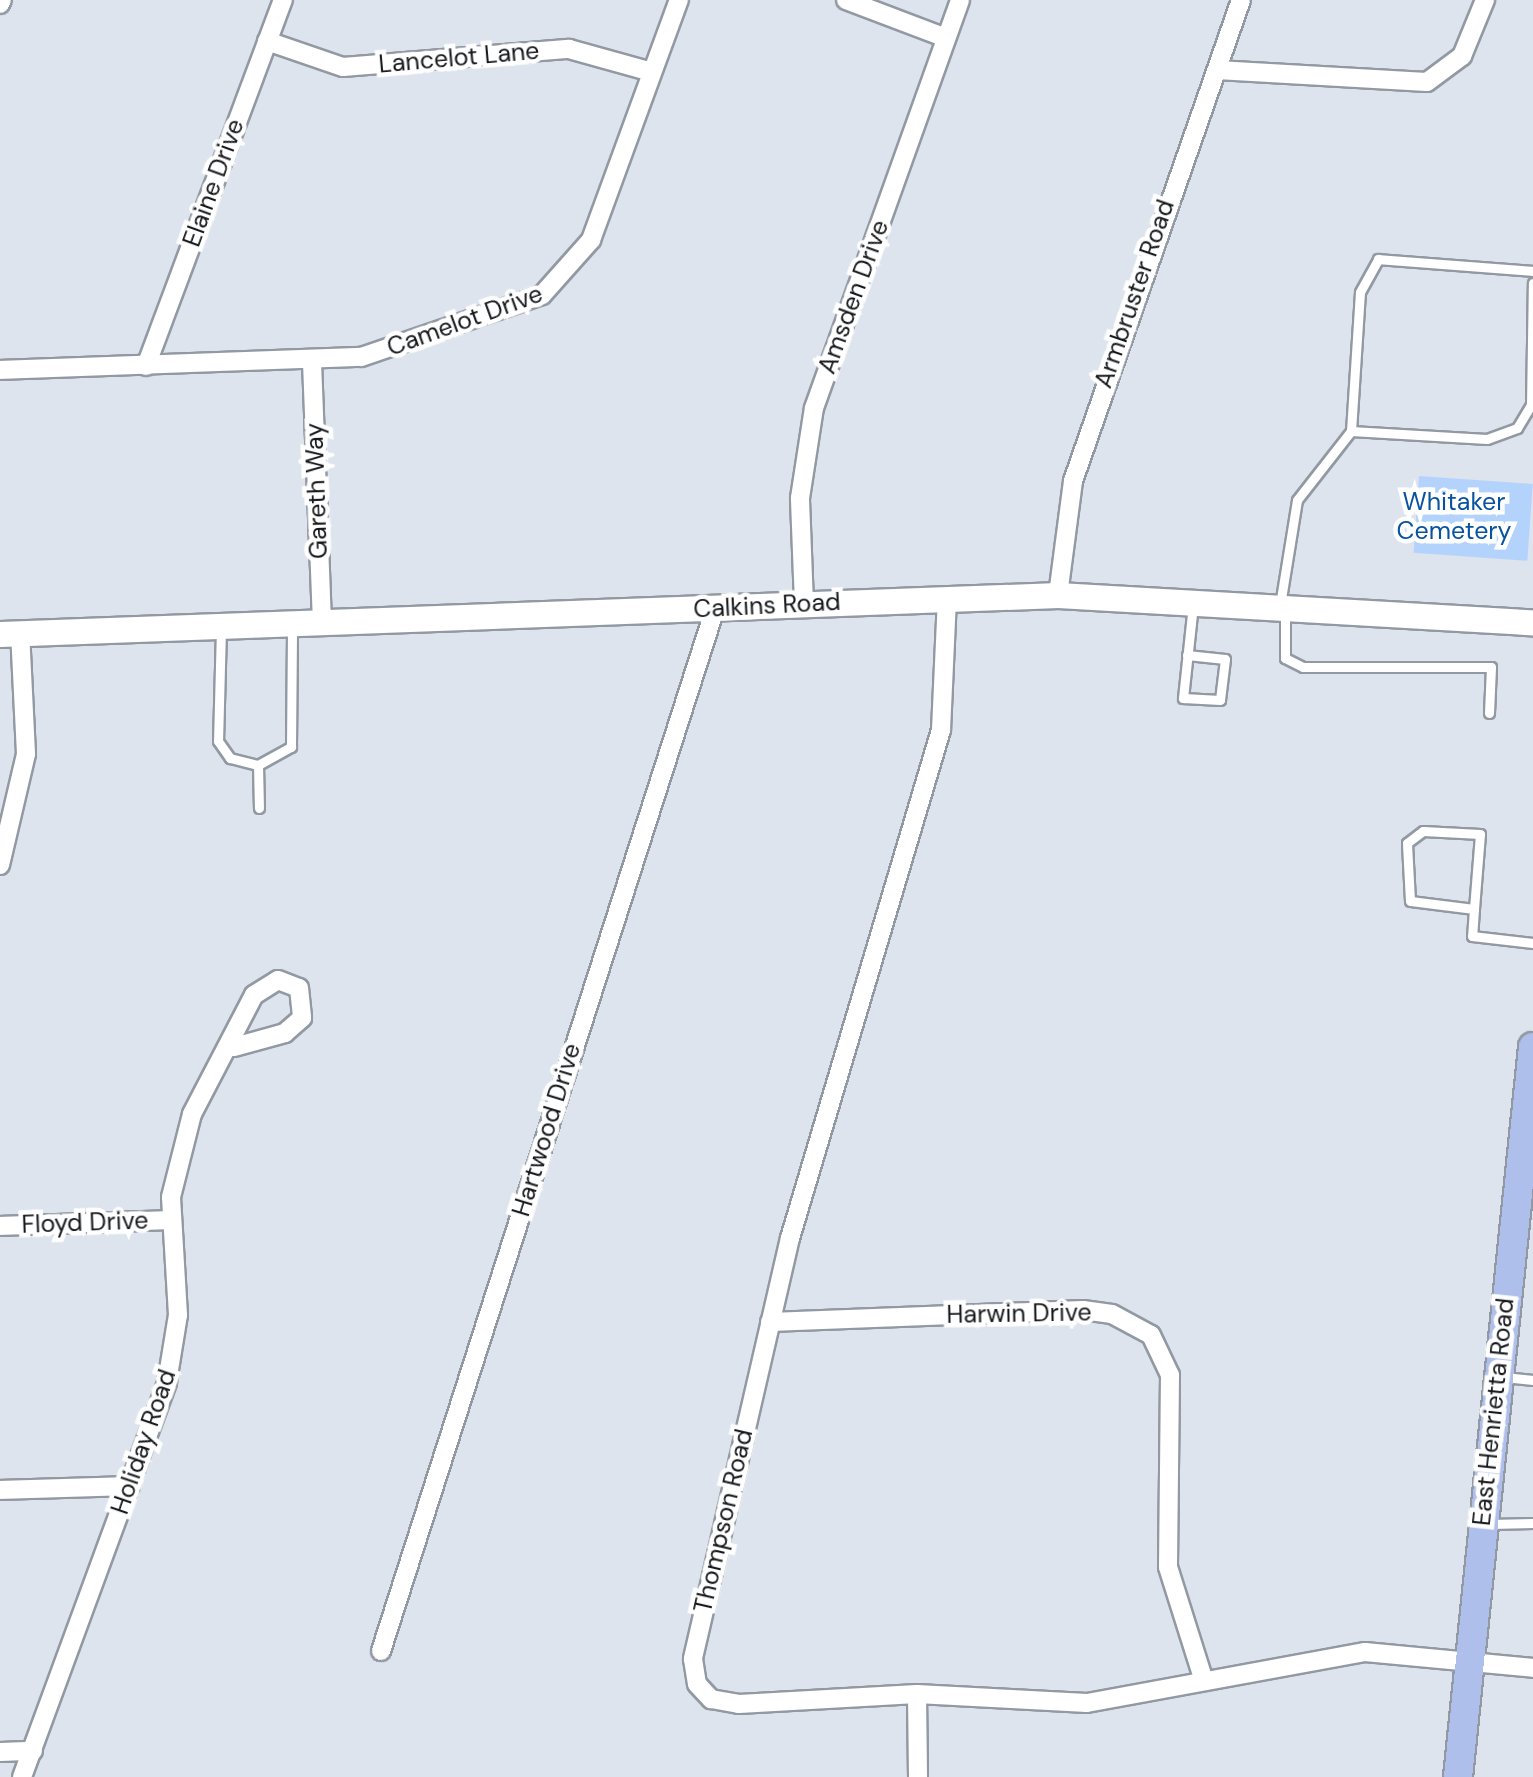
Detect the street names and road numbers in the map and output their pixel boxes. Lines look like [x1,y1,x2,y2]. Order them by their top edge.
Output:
street label: Lancelot Lane [377,36,541,80]
street label: Elaine Drive [177,115,251,251]
street label: Armbruster Road [1089,196,1181,392]
street label: Amsden Drive [812,216,896,378]
street label: Camelot Drive [383,279,547,363]
street label: Gareth Way [300,423,334,559]
street label: Calkins Road [693,587,841,625]
street label: Hartwood Drive [506,1040,588,1220]
street label: Floyd Drive [21,1206,149,1240]
street label: East Henrietta Road [1467,1297,1521,1527]
street label: Harwin Drive [946,1298,1092,1330]
street label: Holiday Road [105,1366,183,1518]
street label: Thompson Road [688,1426,760,1616]

